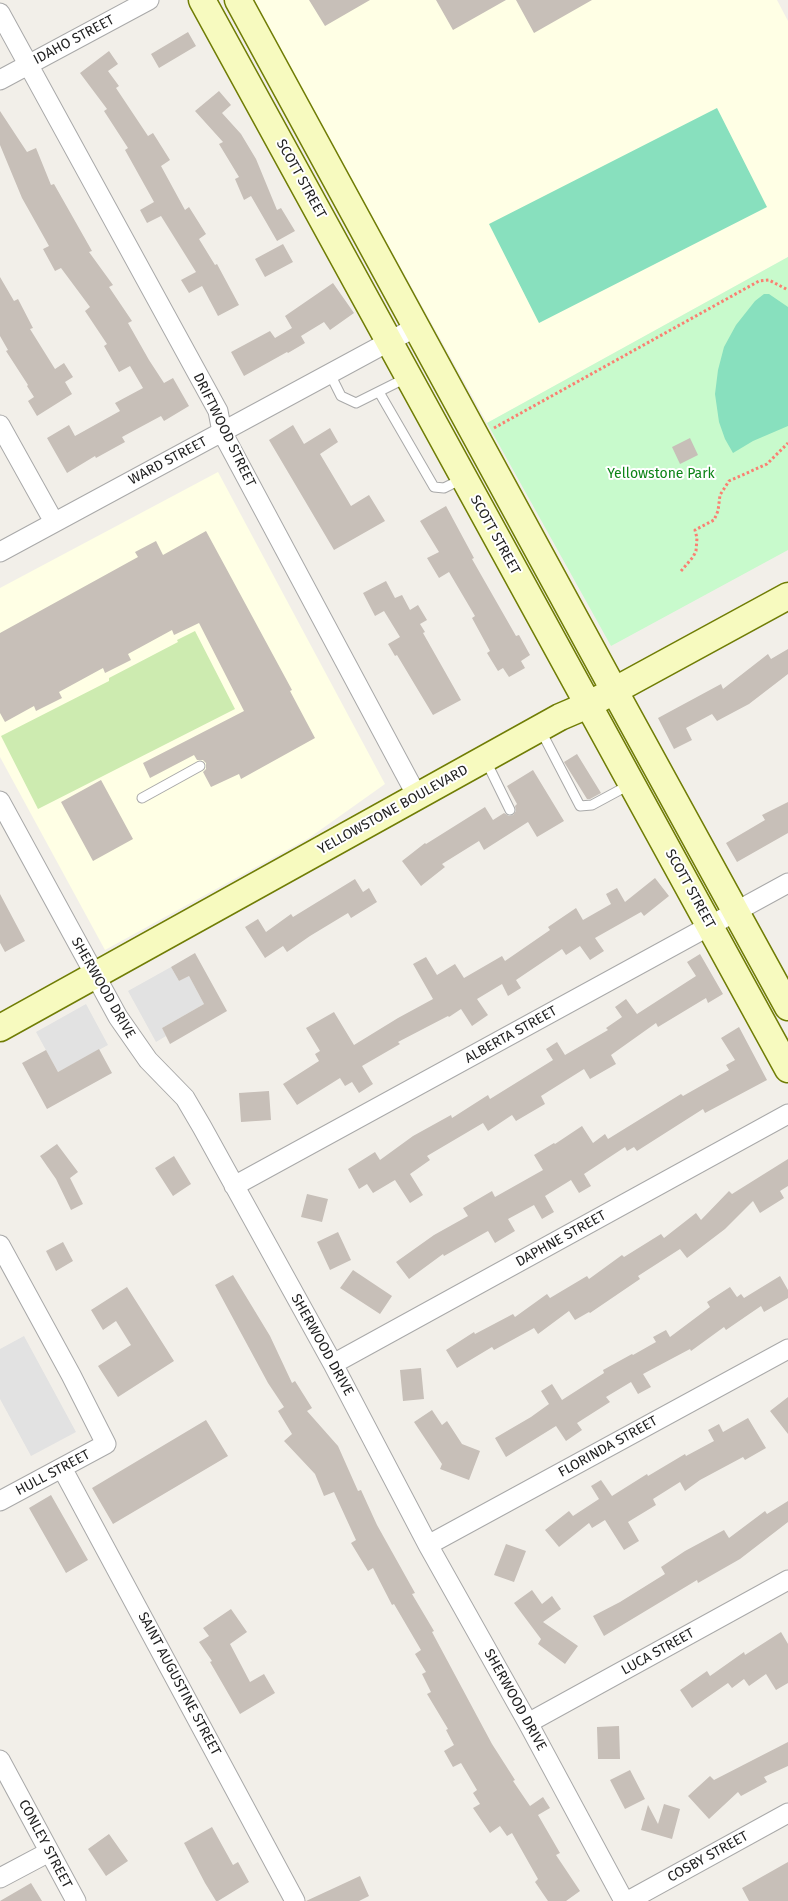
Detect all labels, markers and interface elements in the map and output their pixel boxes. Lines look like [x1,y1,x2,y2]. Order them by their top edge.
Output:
street label: IDAHO STREET [31,12,117,68]
street label: SCOTT STREET [272,137,330,221]
street label: DRIFTWOOD STREET [189,370,259,490]
street label: WARD STREET [126,433,210,489]
park label: Yellowstone Park [607,466,715,482]
street label: SCOTT STREET [466,493,524,577]
street label: YELLOWSTONE BOULEVARD [315,762,471,858]
street label: SCOTT STREET [661,847,719,931]
street label: SHERWOOD DRIVE [67,935,139,1041]
street label: ALBERTA STREET [462,1003,560,1067]
street label: DAPHNE STREET [513,1207,609,1271]
street label: SHERWOOD DRIVE [287,1291,357,1399]
street label: FLORINDA STREET [555,1413,661,1481]
street label: HULL STREET [13,1446,93,1500]
street label: SAINT AUGUSTINE STREET [134,1609,224,1759]
street label: LUCA STREET [619,1625,697,1679]
street label: SHERWOOD DRIVE [480,1646,550,1754]
street label: CONLEY STREET [15,1797,75,1891]
street label: COSBY STREET [665,1828,751,1886]

